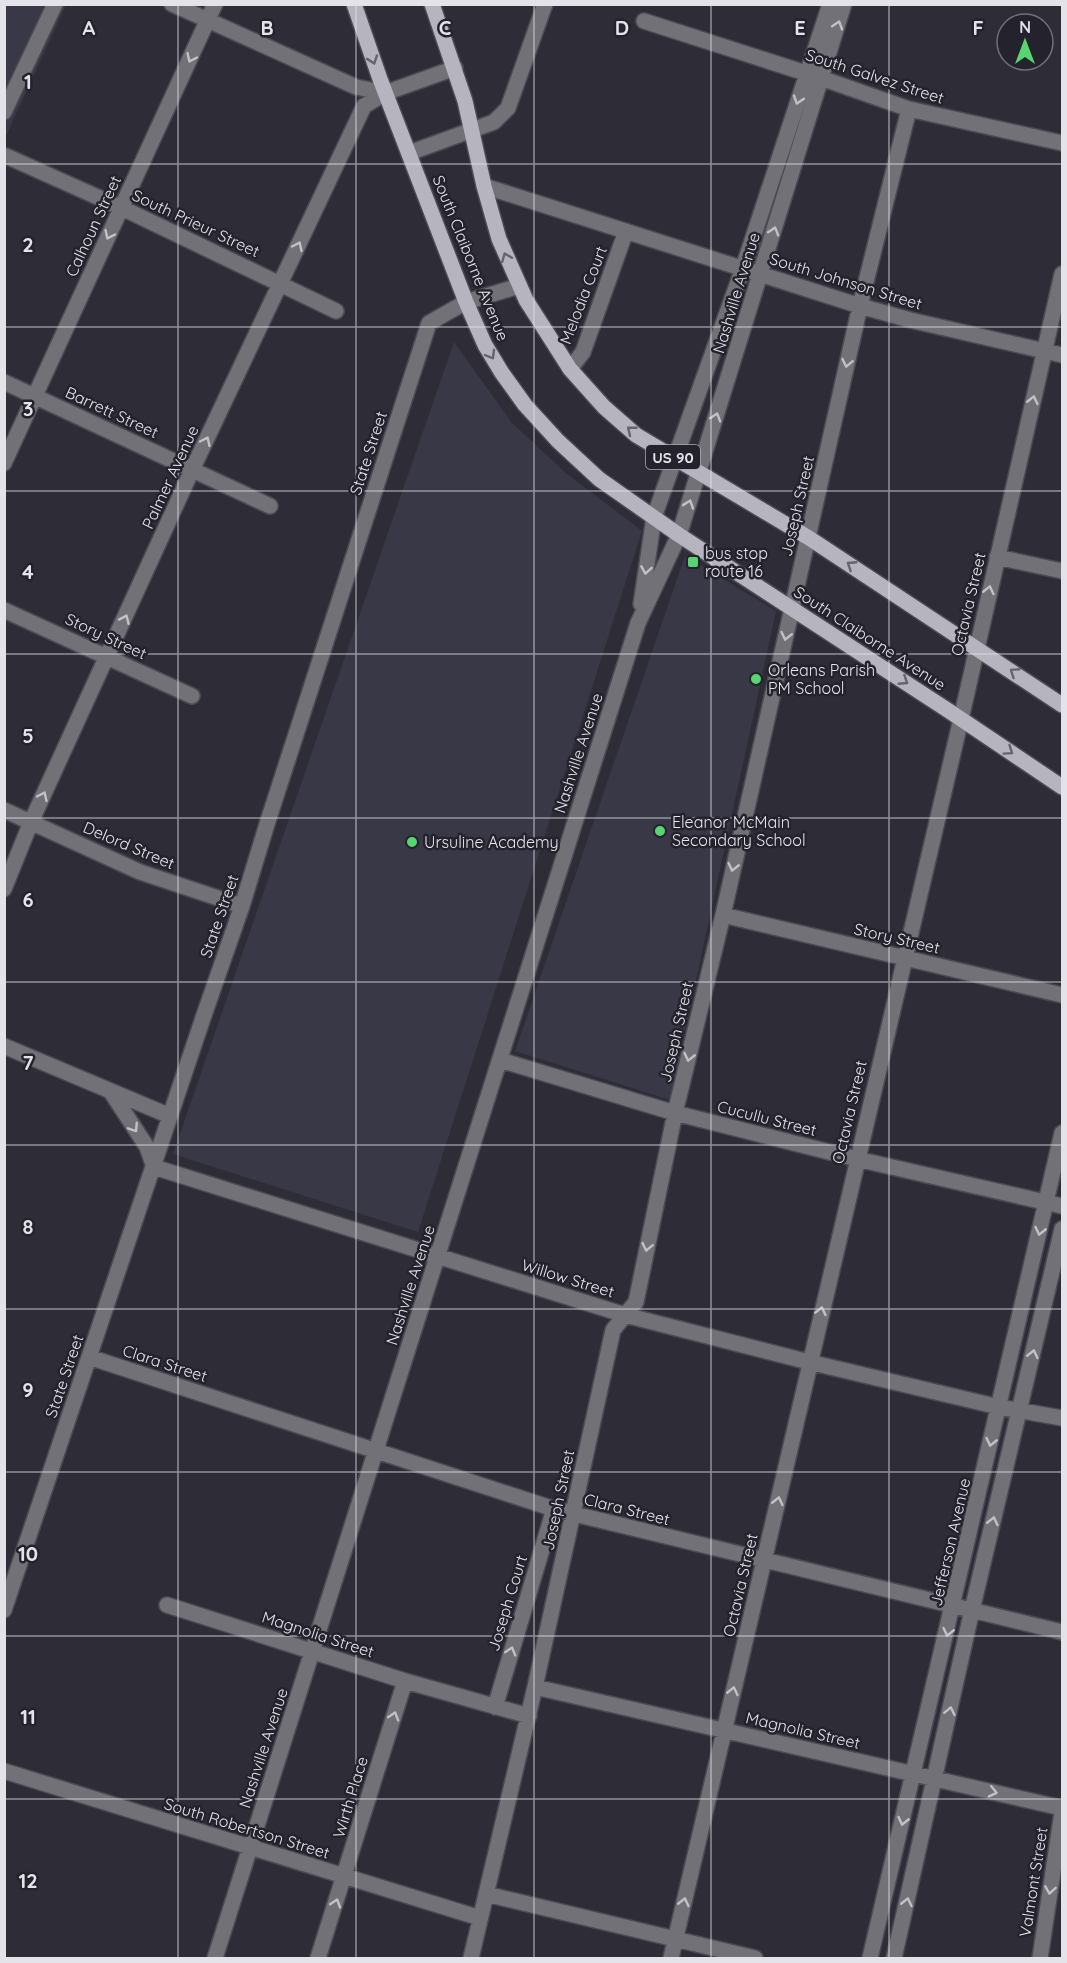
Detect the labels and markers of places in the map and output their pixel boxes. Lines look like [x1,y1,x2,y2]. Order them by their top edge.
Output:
place label: bus stop route 16 [705,543,768,581]
marker: bus stop route 16 [686,555,700,569]
place label: Orleans Parish PM School [768,660,875,698]
marker: Orleans Parish PM School [749,672,763,686]
place label: Eleanor McMain Secondary School [672,812,806,850]
marker: Eleanor McMain Secondary School [653,824,667,838]
place label: Ursuline Academy [424,832,559,852]
marker: Ursuline Academy [405,835,419,849]

